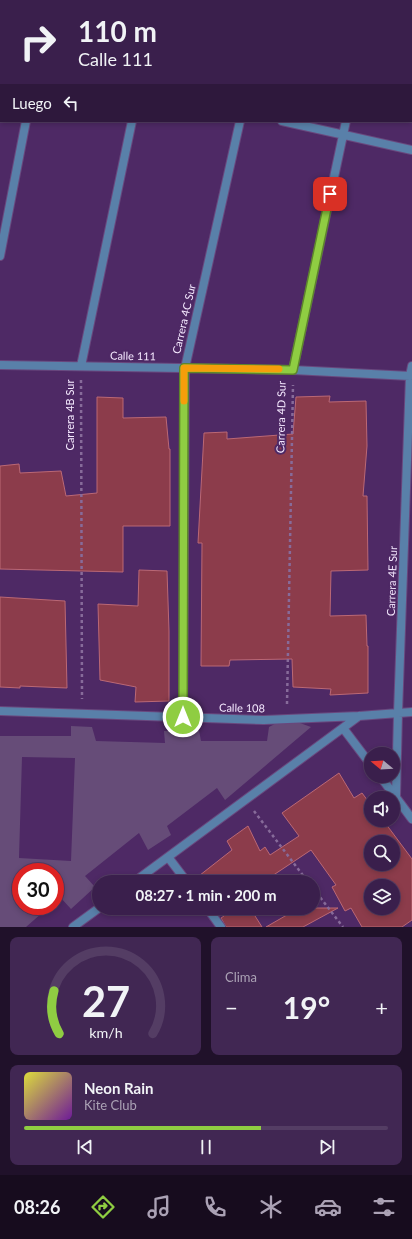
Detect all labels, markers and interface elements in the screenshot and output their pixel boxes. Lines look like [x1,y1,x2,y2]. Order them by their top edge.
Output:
text: 110 m [78,14,157,48]
icon: right [12,16,64,68]
text: Calle 111 [78,48,153,70]
icon: left [60,92,82,114]
text: Luego [12,94,52,112]
pin [313,177,347,211]
icon: arrive [319,183,341,205]
street label: Carrera 4C Sur [169,283,198,355]
street label: Calle 111 [110,349,156,362]
street label: Carrera 4B Sur [63,380,76,450]
street label: Carrera 4D Sur [273,381,288,453]
street label: Carrera 4E Sur [384,546,399,616]
position arrow [162,696,204,738]
street label: Calle 108 [219,701,265,714]
north arrow [364,747,400,783]
map controls [364,747,400,915]
button: sound [364,791,400,827]
button: search [364,835,400,871]
speed limit sign: 30 [12,863,64,915]
button: layers [364,879,400,915]
text: 08:27 · 1 min · 200 m [136,886,276,904]
text: Clima [225,969,257,985]
text: 27 [81,976,130,1026]
text: 19° [283,989,330,1025]
text: − [225,994,238,1021]
text: + [375,994,388,1021]
text: km/h [89,1024,122,1041]
text: Neon Rain [84,1079,153,1097]
text: Kite Club [84,1097,137,1113]
icon: previous [74,1136,96,1158]
icon: pause [195,1136,217,1158]
icon: next [316,1136,338,1158]
icon: directions [89,1193,117,1221]
icon: music [145,1193,173,1221]
icon: phone [201,1193,229,1221]
icon: climate [257,1193,285,1221]
icon: car [314,1193,342,1221]
icon: filters [370,1193,398,1221]
text: 08:26 [14,1196,61,1218]

